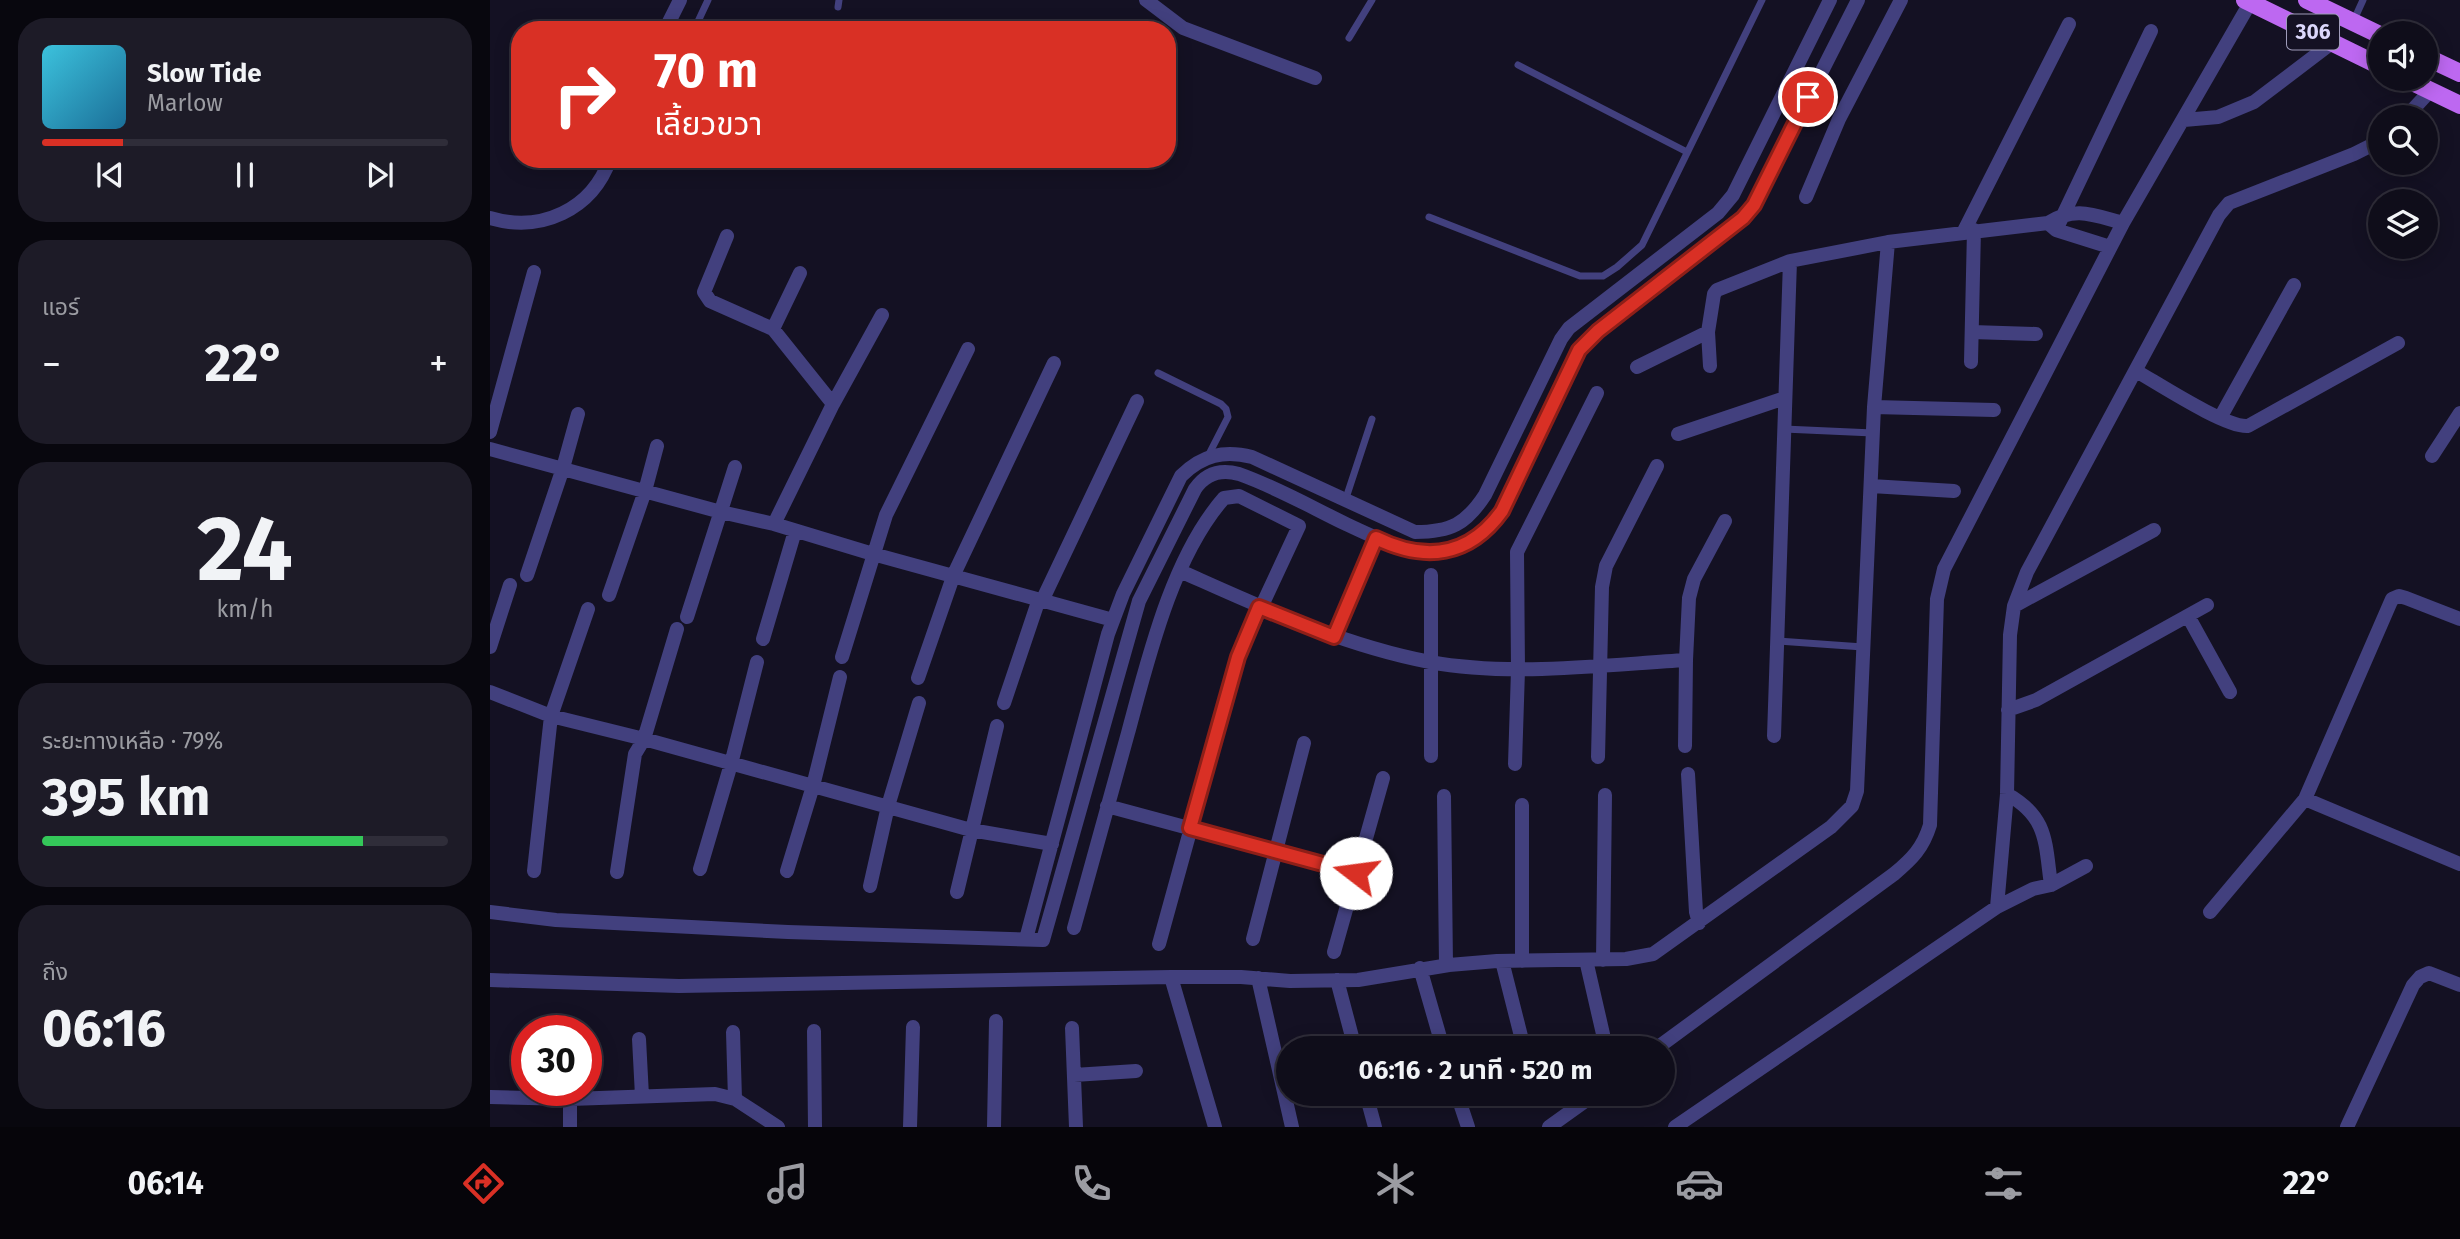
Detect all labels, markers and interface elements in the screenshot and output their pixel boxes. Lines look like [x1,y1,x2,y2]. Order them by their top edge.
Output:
road number: 306 [2287,14,2339,50]
map controls [2368,21,2438,259]
button: sound [2368,21,2438,91]
text: 70 m [654,41,758,100]
icon: right [539,49,630,140]
text: Slow Tide [147,58,262,89]
pin [1778,67,1838,127]
icon: arrive [1789,78,1827,116]
text: Marlow [147,89,223,117]
text: เลี้ยวขวา [654,105,762,143]
button: search [2368,105,2438,175]
icon: previous [91,156,129,194]
icon: pause [226,156,264,194]
icon: next [361,156,399,194]
button: layers [2368,189,2438,259]
text: แอร์ [42,293,79,321]
text: 22° [205,332,285,395]
text: − [42,341,61,387]
text: + [429,341,448,387]
text: 24 [197,495,293,604]
text: km/h [217,595,273,623]
text: ระยะทางเหลือ · 79% [42,727,223,755]
text: 395 km [42,766,210,829]
position arrow [1319,836,1393,910]
text: ถึง [42,958,68,986]
text: 06:16 [42,997,166,1060]
speed limit sign: 30 [511,1015,602,1106]
text: 06:16 · 2 นาที · 520 m [1359,1055,1592,1086]
icon: directions [459,1159,508,1208]
icon: music [763,1159,812,1208]
icon: phone [1067,1159,1116,1208]
icon: climate [1371,1159,1420,1208]
icon: car [1675,1159,1724,1208]
icon: filters [1979,1159,2028,1208]
text: 06:14 [127,1164,204,1202]
text: 22° [2283,1164,2332,1202]

